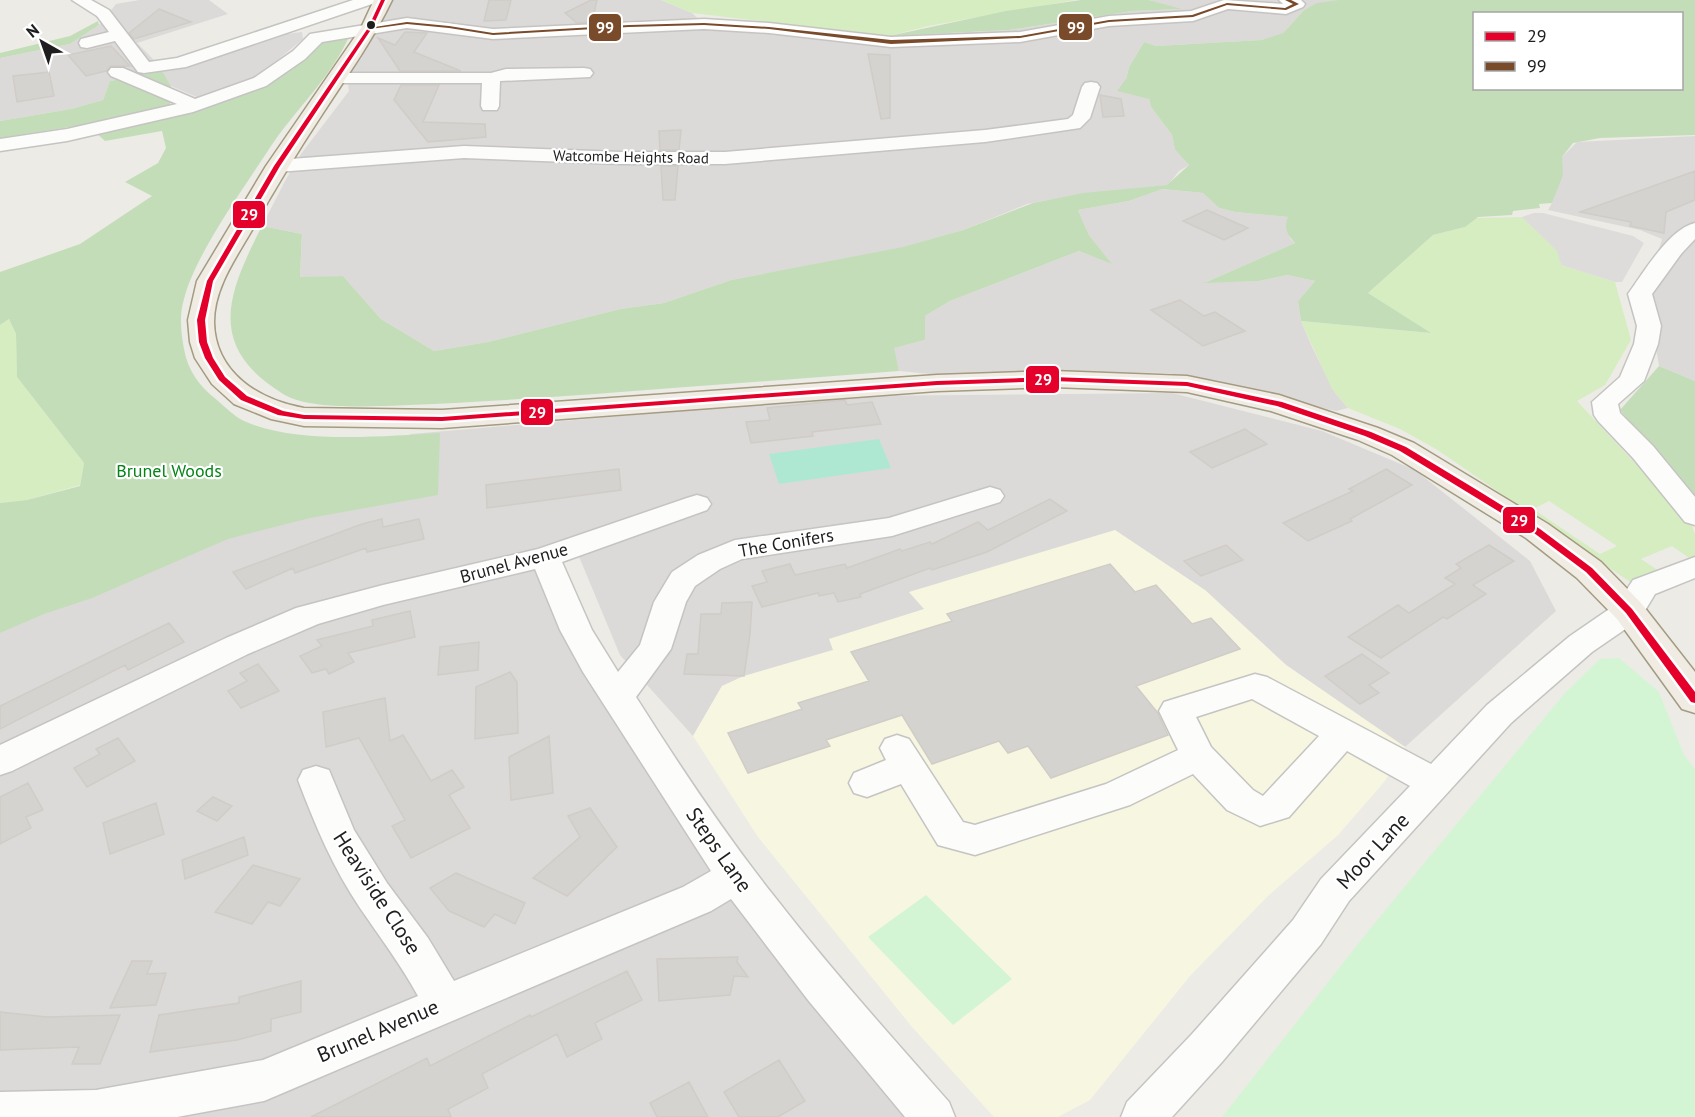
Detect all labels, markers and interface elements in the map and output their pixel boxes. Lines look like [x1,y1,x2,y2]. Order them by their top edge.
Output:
north arrow [12,12,72,72]
legend [1473,12,1683,90]
line badge: 99 [588,13,622,42]
line badge: 99 [1058,13,1093,41]
text: 99 [596,17,614,37]
text: 99 [1067,17,1085,37]
text: N [22,19,43,42]
unlabelled marker [365,19,377,31]
text: 29 [1527,24,1547,47]
text: 99 [1527,54,1547,77]
street label: Watcombe Heights Road [553,146,709,167]
line badge: 29 [232,200,266,229]
text: 29 [240,204,258,224]
line badge: 29 [1025,365,1060,394]
text: 29 [1034,369,1052,389]
line badge: 29 [520,398,554,426]
text: 29 [528,402,546,422]
park label: Brunel Woods [116,459,222,482]
line badge: 29 [1502,506,1536,534]
text: 29 [1510,510,1528,530]
street label: The Conifers [737,523,835,562]
street label: Brunel Avenue [457,537,570,588]
street label: Steps Lane [680,802,758,897]
street label: Moor Lane [1330,807,1415,895]
street label: Heaviside Close [327,826,427,960]
street label: Brunel Avenue [313,993,443,1068]

